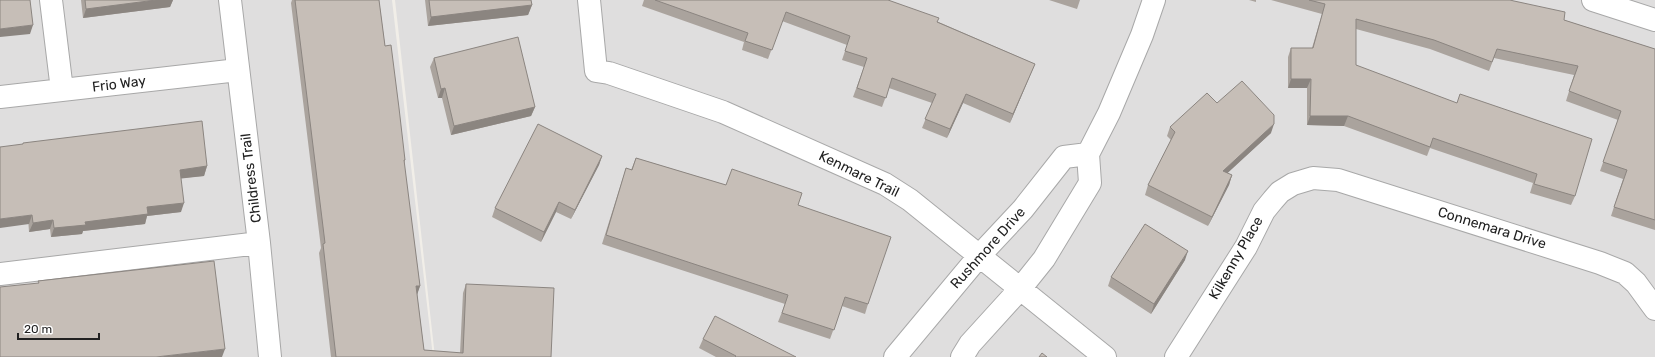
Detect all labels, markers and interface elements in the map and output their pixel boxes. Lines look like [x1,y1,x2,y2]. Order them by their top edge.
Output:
street label: Frio Way [91,72,147,96]
street label: Childress Trail [237,132,265,224]
street label: Kenmare Trail [816,147,902,201]
street label: Connemara Drive [1436,203,1548,253]
street label: Rushmore Drive [947,204,1029,292]
street label: Kilkenny Place [1205,213,1267,303]
scale bar [18,315,99,341]
text: 20 m [24,322,52,336]

